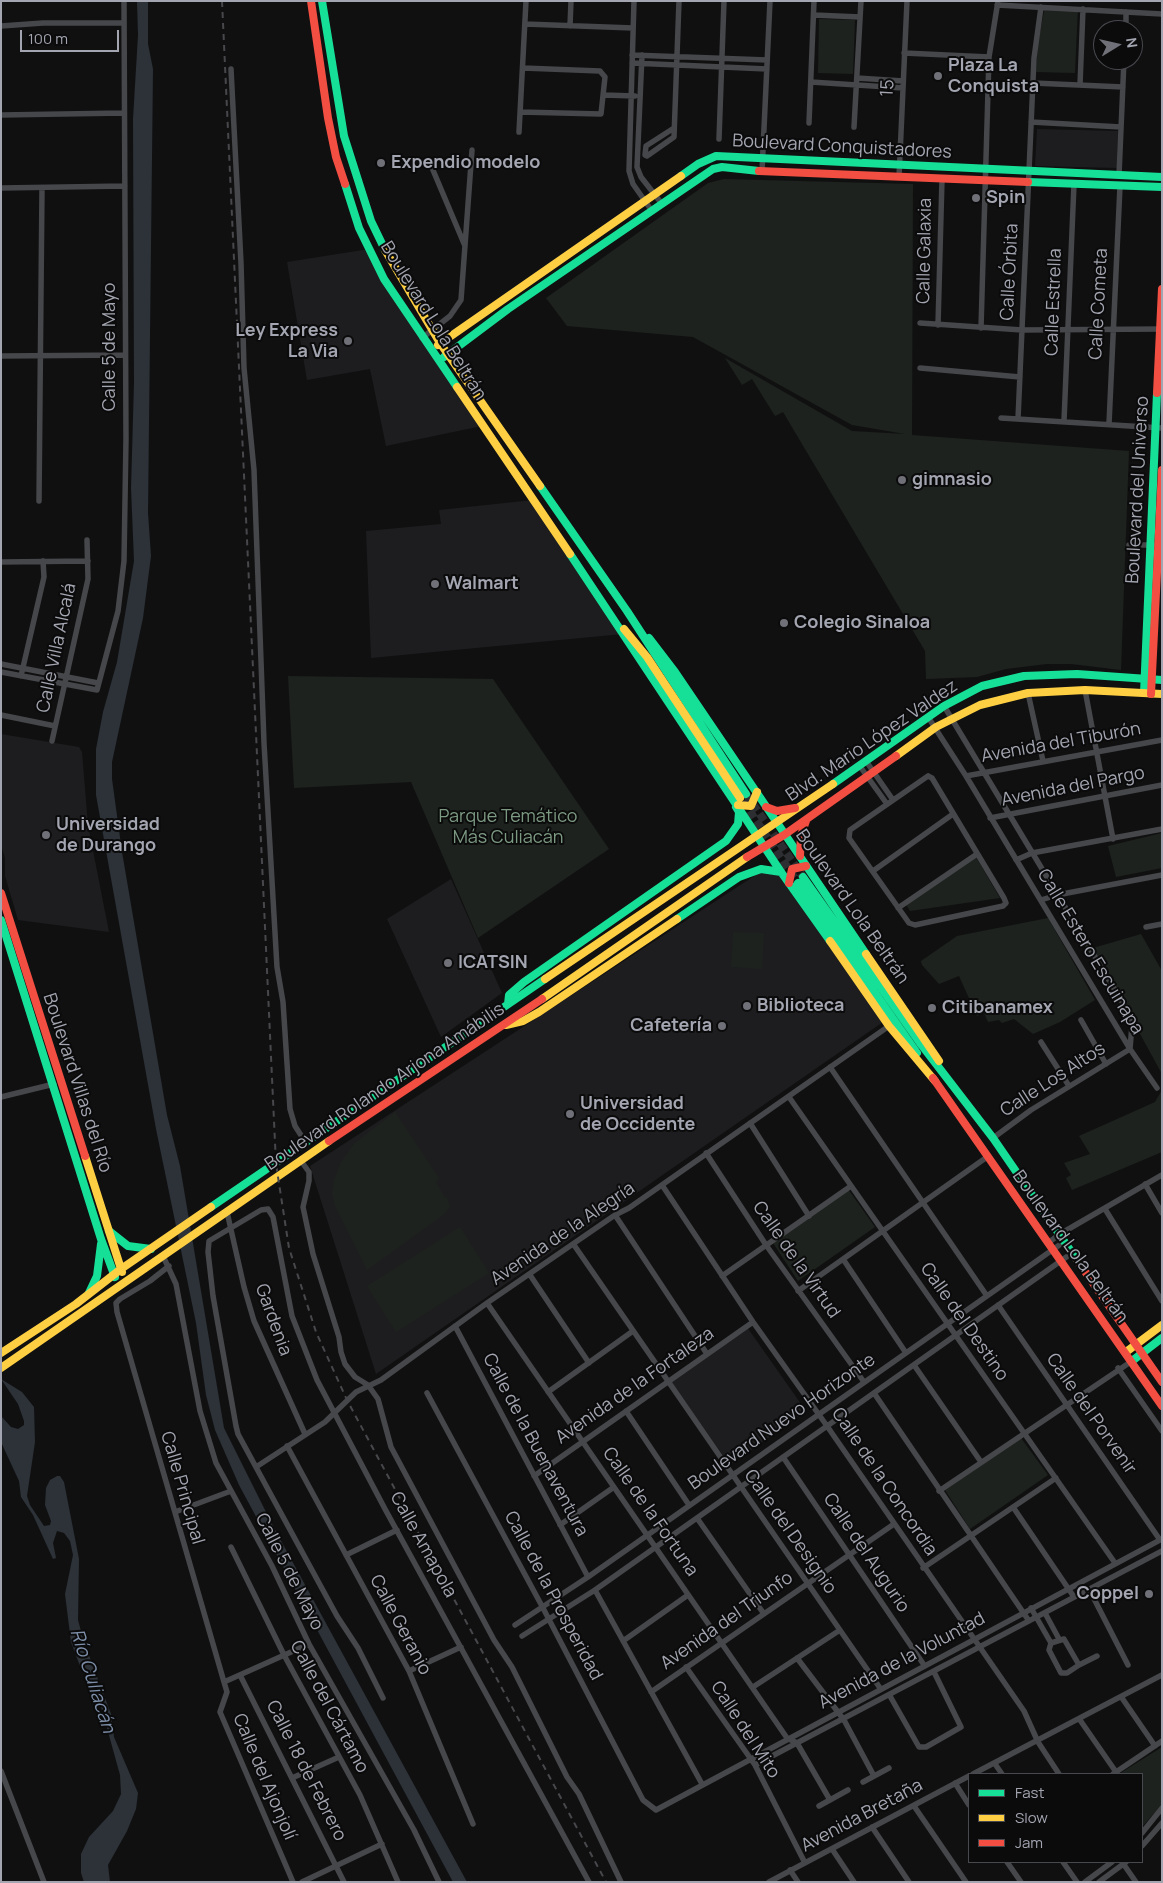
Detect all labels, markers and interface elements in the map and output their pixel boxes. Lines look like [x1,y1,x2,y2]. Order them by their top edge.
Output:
scale bar [22,20,121,52]
north arrow [1093,20,1143,70]
text: 100 m [28,28,68,49]
text: N [1122,36,1142,49]
place label: Plaza La Conquista [948,55,1039,98]
marker: Plaza La Conquista [932,70,944,82]
street label: 15 [877,79,899,97]
street label: Boulevard Conquistadores [732,130,952,164]
place label: Expendio modelo [391,152,540,174]
marker: Expendio modelo [375,157,387,169]
place label: Spin [986,187,1025,209]
marker: Spin [970,192,982,204]
street label: Calle Galaxia [913,198,937,304]
street label: Calle Órbita [997,223,1023,321]
street label: Boulevard Lola Beltrán [375,238,491,404]
street label: Calle Estrella [1041,248,1067,356]
street label: Calle Cometa [1085,248,1113,360]
street label: Calle 5 de Mayo [99,283,121,411]
place label: Ley Express La Via [235,320,338,362]
marker: Ley Express La Via [342,335,354,347]
street label: Boulevard del Universo [1122,396,1154,584]
place label: gimnasio [912,469,992,491]
marker: gimnasio [896,474,908,486]
place label: Walmart [445,573,519,595]
marker: Walmart [429,578,441,590]
street label: Calle Villa Alcalá [33,581,81,715]
place label: Colegio Sinaloa [794,612,930,634]
marker: Colegio Sinaloa [778,617,790,629]
street label: Blvd. Mario López Valdez [782,676,962,806]
street label: Avenida del Tiburón [979,718,1143,768]
street label: Avenida del Pargo [999,762,1147,812]
park label: Parque Temático Más Culiacán [439,806,577,849]
place label: Universidad de Durango [56,814,160,856]
street label: Boulevard Lola Beltrán [791,826,913,988]
marker: Universidad de Durango [40,829,52,841]
street label: Calle Estero Escuinapa [1032,865,1148,1039]
place label: ICATSIN [458,952,528,974]
marker: ICATSIN [442,957,454,969]
street label: Boulevard Villas del Río [38,991,116,1175]
place label: Biblioteca [757,995,844,1017]
place label: Citibanamex [942,997,1053,1019]
street label: Boulevard Rolando Arjona Amábilis [261,999,509,1175]
marker: Biblioteca [741,1000,753,1012]
marker: Citibanamex [926,1002,938,1014]
place label: Cafetería [630,1015,712,1037]
marker: Cafetería [716,1020,728,1032]
street label: Calle Los Altos [997,1038,1109,1122]
place label: Universidad de Occidente [580,1093,695,1136]
marker: Universidad de Occidente [564,1108,576,1120]
street label: Boulevard Lola Beltrán [1007,1166,1133,1328]
street label: Avenida de la Alegría [487,1178,639,1290]
street label: Calle de la Virtud [748,1197,844,1323]
street label: Calle del Destino [915,1259,1013,1385]
street label: Gardenia [250,1281,296,1359]
street label: Avenida de la Fortaleza [552,1323,718,1449]
street label: Boulevard Nuevo Horizonte [684,1349,880,1495]
street label: Calle del Porvenir [1041,1349,1141,1479]
street label: Calle de la Buenaventura [478,1350,592,1540]
street label: Calle de la Concordia [826,1404,942,1560]
street label: Calle Principal [156,1429,208,1547]
street label: Calle de la Fortuna [597,1443,703,1581]
street label: Calle del Designio [739,1466,841,1598]
street label: Calle Amapola [385,1488,461,1602]
street label: Calle del Augurio [818,1489,914,1617]
street label: Calle de la Prosperidad [499,1508,607,1684]
street label: Calle 5 de Mayo [250,1510,328,1634]
street label: Avenida del Triunfo [657,1567,797,1675]
street label: Calle Geranio [365,1571,435,1679]
place label: Coppel [1077,1583,1139,1605]
marker: Coppel [1143,1588,1155,1600]
street label: Avenida de la Voluntad [815,1608,989,1714]
water label: Río Culiacán [64,1626,120,1736]
street label: Calle del Cártamo [285,1637,373,1777]
street label: Calle del Mito [706,1677,784,1783]
street label: Calle 18 de Febrero [261,1697,351,1845]
street label: Calle del Ajonjolí [228,1711,300,1843]
legend [968,1773,1143,1863]
street label: Avenida Bretaña [797,1775,927,1857]
text: Fast [1015,1782,1044,1803]
text: Slow [1015,1807,1048,1828]
text: Jam [1015,1832,1043,1853]

